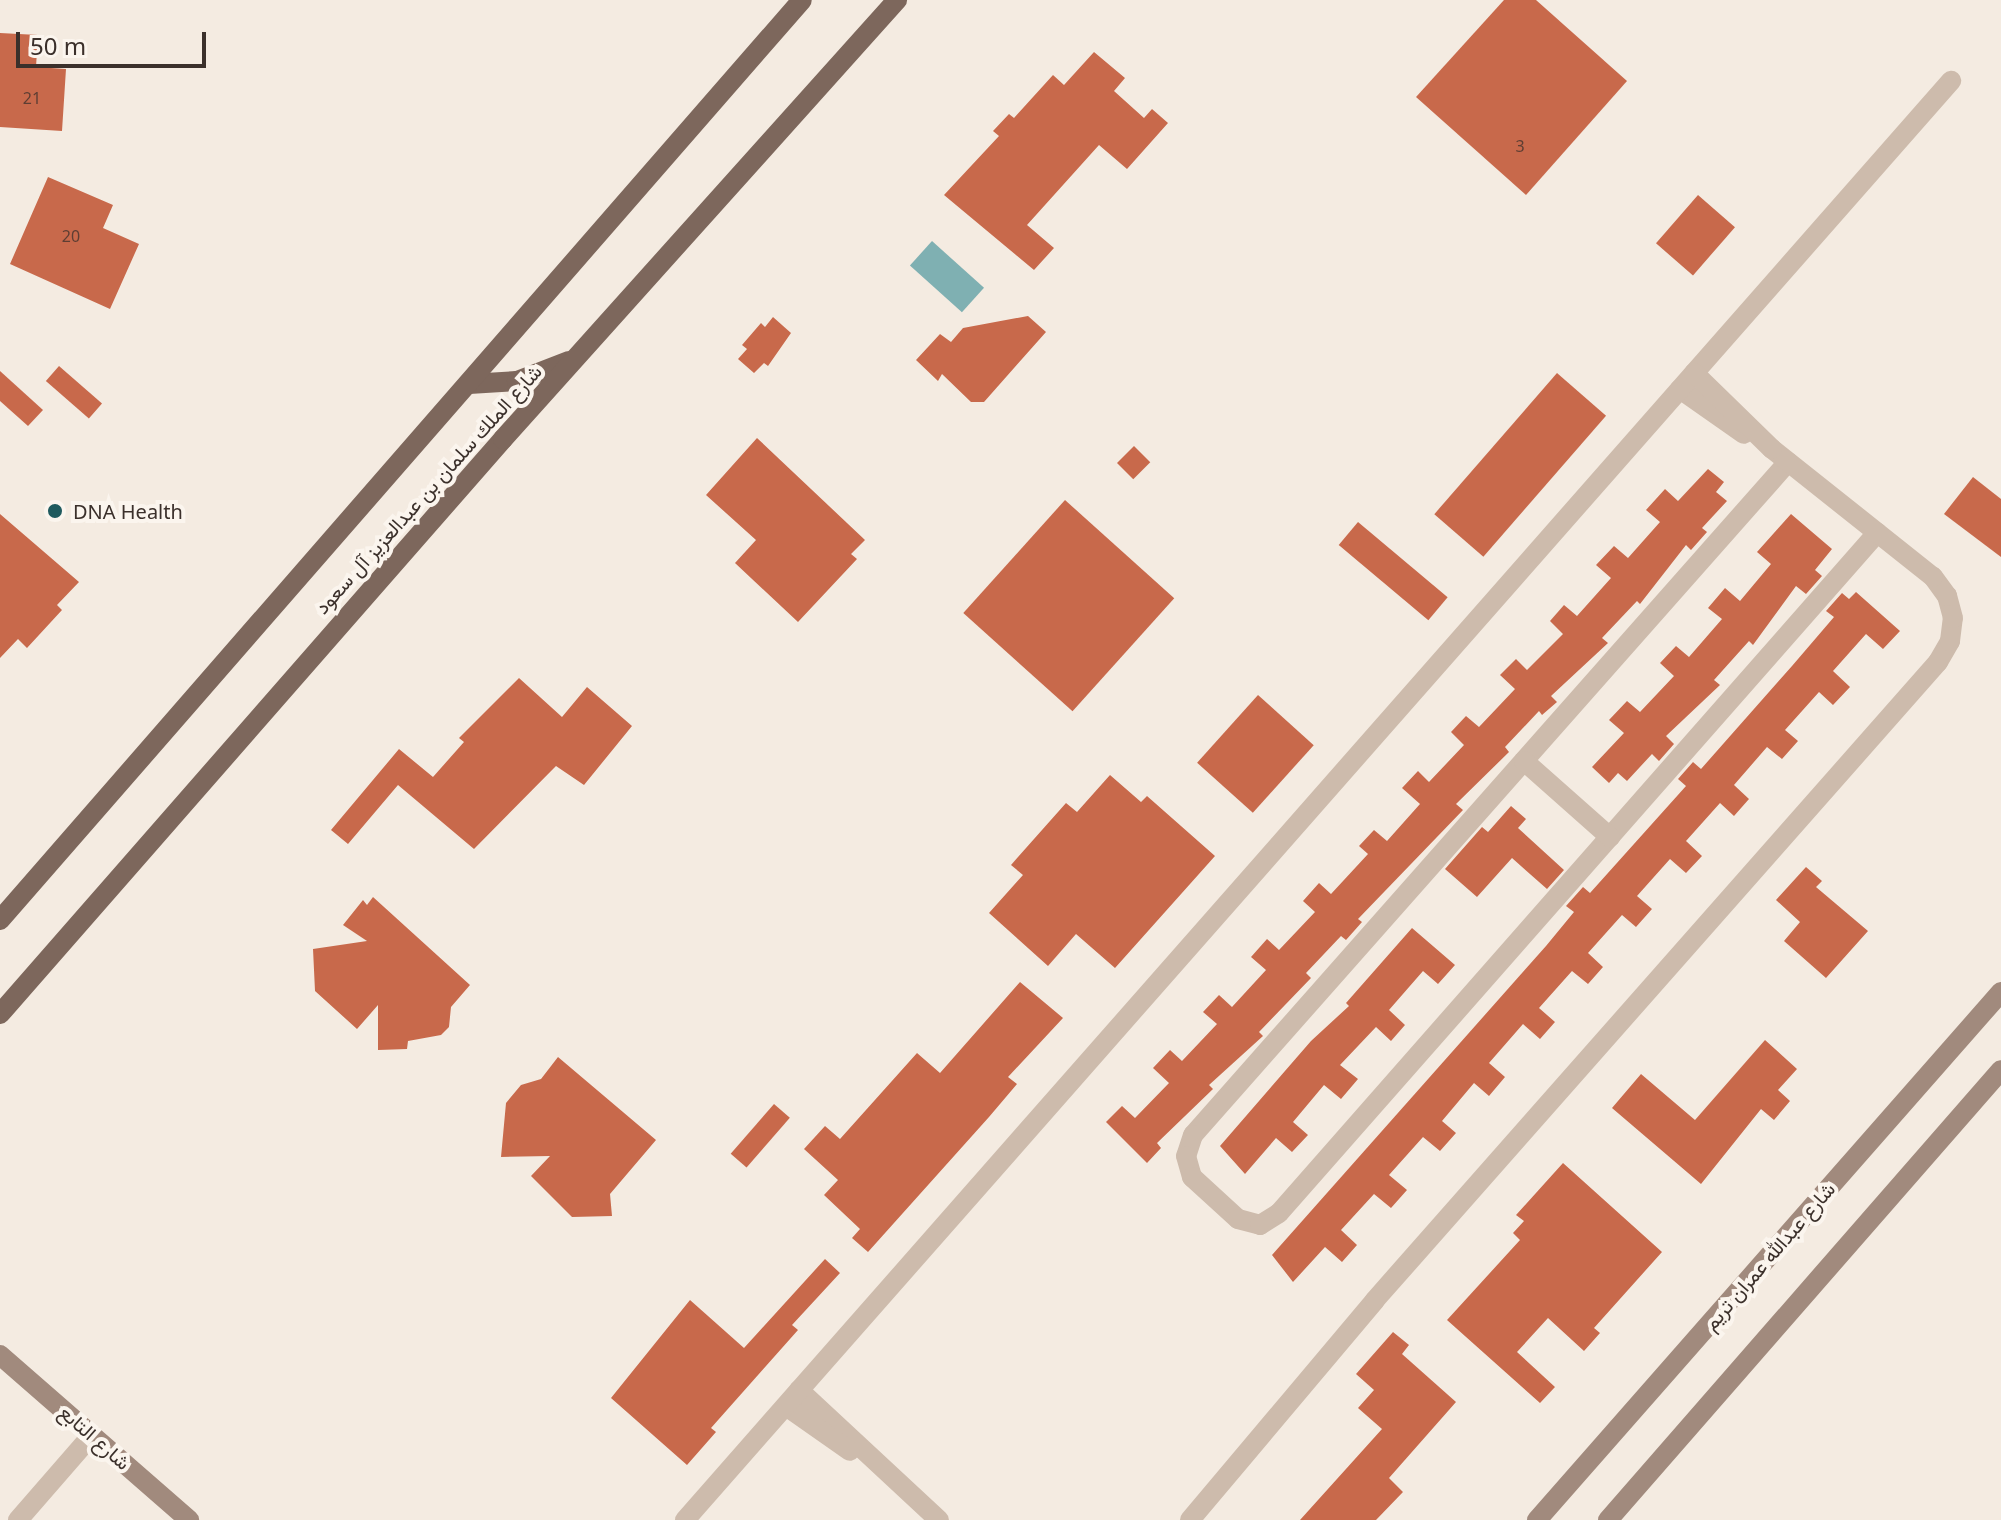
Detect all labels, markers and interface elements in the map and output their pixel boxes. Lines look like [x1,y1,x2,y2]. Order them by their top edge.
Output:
scale bar [20,16,210,66]
text: 50 m [30,29,86,62]
house number: 21 [23,88,41,108]
house number: 3 [1515,136,1525,156]
house number: 20 [62,226,80,246]
street label: شارع الملك سلمان بن عبدالعزيز آل سعود [310,359,546,619]
place label: DNA Health [73,499,183,523]
marker: DNA Health [44,500,66,522]
street label: شارع عبدالله عمران تريم [1698,1177,1840,1335]
street label: شارع التابع [54,1400,136,1474]

